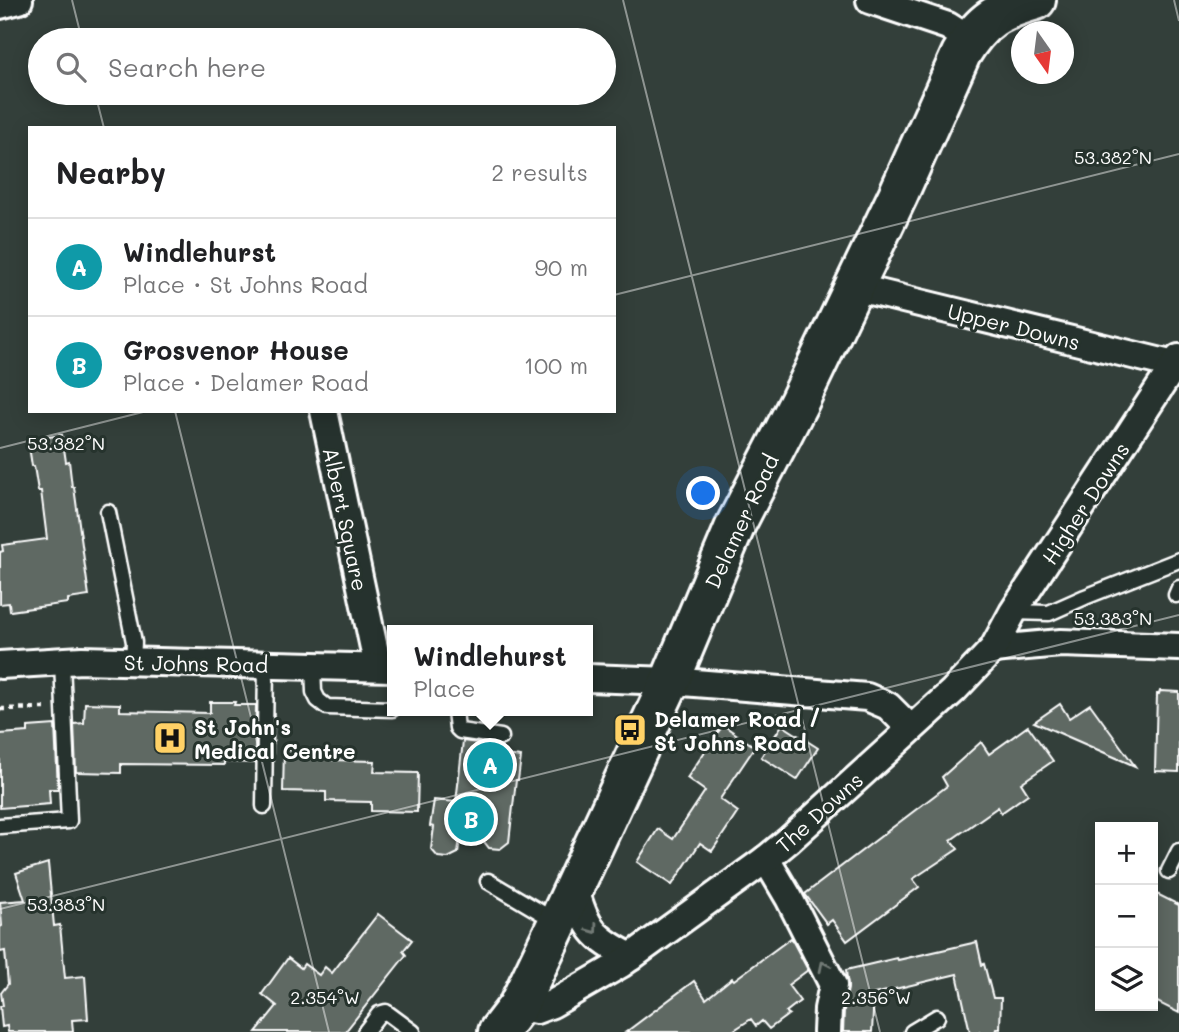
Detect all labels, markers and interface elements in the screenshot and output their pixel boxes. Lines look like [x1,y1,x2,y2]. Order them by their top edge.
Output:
north arrow [1011,21,1074,84]
search box [28,28,616,105]
icon: search [52,48,90,86]
text: Search here [108,50,266,84]
text: 53.382°N [1074,145,1152,169]
text: Nearby [56,152,166,192]
text: 2 results [491,157,588,187]
text: Windlehurst [123,235,276,269]
text: A [71,252,87,282]
text: 90 m [535,252,588,282]
text: Place · St Johns Road [123,269,368,299]
street label: Upper Downs [945,297,1083,355]
text: Grosvenor House [123,333,349,367]
text: B [71,350,87,380]
text: 100 m [524,350,588,380]
text: Place · Delamer Road [123,367,369,397]
text: 53.382°N [27,431,105,455]
street label: Higher Downs [1035,437,1135,569]
street label: Albert Square [318,445,374,593]
street label: Delamer Road [698,450,784,592]
your location [686,476,720,510]
text: 53.383°N [1074,606,1152,630]
popup [387,625,593,716]
text: Windlehurst [413,639,567,673]
street label: St Johns Road [124,648,268,678]
text: Place [413,673,475,703]
place label: Delamer Road / St Johns Road [654,705,821,756]
bus stop icon: Delamer Road / St Johns Road [611,711,649,749]
place label: St John's Medical Centre [194,713,356,764]
hospital icon: St John's Medical Centre [151,719,189,757]
pin: A [467,739,513,791]
street label: The Downs [770,766,868,858]
pin: B [448,793,494,845]
map controls [1095,822,1158,1011]
button: + [1095,822,1158,885]
button: − [1095,885,1158,948]
text: 53.383°N [27,892,105,916]
one-way arrow [585,922,598,934]
button: layers [1095,948,1158,1011]
one-way arrow [818,961,832,973]
text: 2.354°W [290,985,360,1009]
text: 2.356°W [841,985,911,1009]

